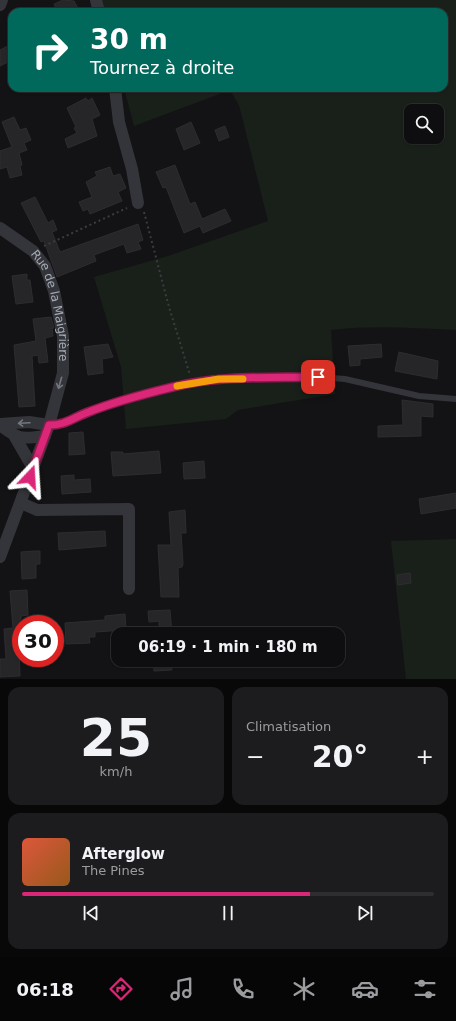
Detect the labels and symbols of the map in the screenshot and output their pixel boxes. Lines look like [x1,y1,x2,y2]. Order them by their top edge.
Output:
street label: Rue de la Maigrière [28,247,70,361]
pin [301,360,335,394]
one-way arrow [56,376,64,389]
one-way arrow [18,419,31,426]
position arrow [9,456,51,498]
speed limit sign: 30 [12,615,64,667]

